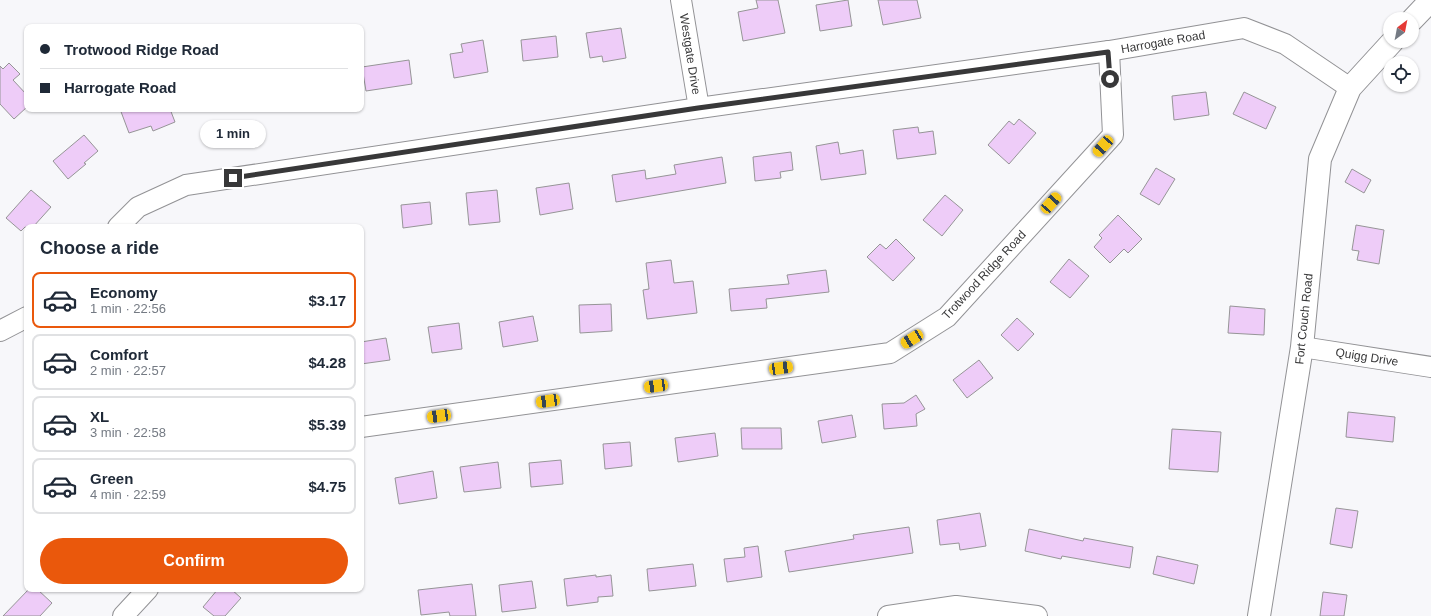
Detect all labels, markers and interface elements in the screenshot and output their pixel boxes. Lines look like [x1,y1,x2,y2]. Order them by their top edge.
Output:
north arrow [1383,12,1419,48]
map controls [1383,12,1419,92]
street label: Westgate Drive [677,13,703,96]
street label: Harrogate Road [1120,28,1206,56]
text: Trotwood Ridge Road [64,41,219,58]
button: locate [1383,56,1419,92]
route start [1101,70,1119,88]
text: Harrogate Road [64,79,177,96]
callout: 1 min [200,120,266,148]
text: 1 min [216,126,250,141]
car [1091,133,1115,159]
route end [224,169,242,187]
car [1039,190,1063,216]
street label: Trotwood Ridge Road [939,228,1029,322]
text: Choose a ride [40,238,159,258]
street label: Fort Couch Road [1292,273,1316,365]
icon: car [42,282,78,318]
text: Economy [90,284,158,301]
text: $3.17 [308,292,346,309]
text: 1 min · 22:56 [90,301,166,316]
car [899,328,925,350]
icon: car [42,344,78,380]
street label: Quigg Drive [1335,345,1400,369]
text: Comfort [90,346,148,363]
text: $4.28 [308,354,346,371]
car [768,360,794,376]
text: 2 min · 22:57 [90,363,166,378]
car [643,378,669,394]
car [535,393,561,409]
icon: car [42,406,78,442]
text: XL [90,408,109,425]
car [426,408,452,424]
text: $5.39 [308,416,346,433]
text: 3 min · 22:58 [90,425,166,440]
icon: car [42,468,78,504]
text: Green [90,470,133,487]
text: $4.75 [308,478,346,495]
text: 4 min · 22:59 [90,487,166,502]
button: Confirm [40,538,348,584]

